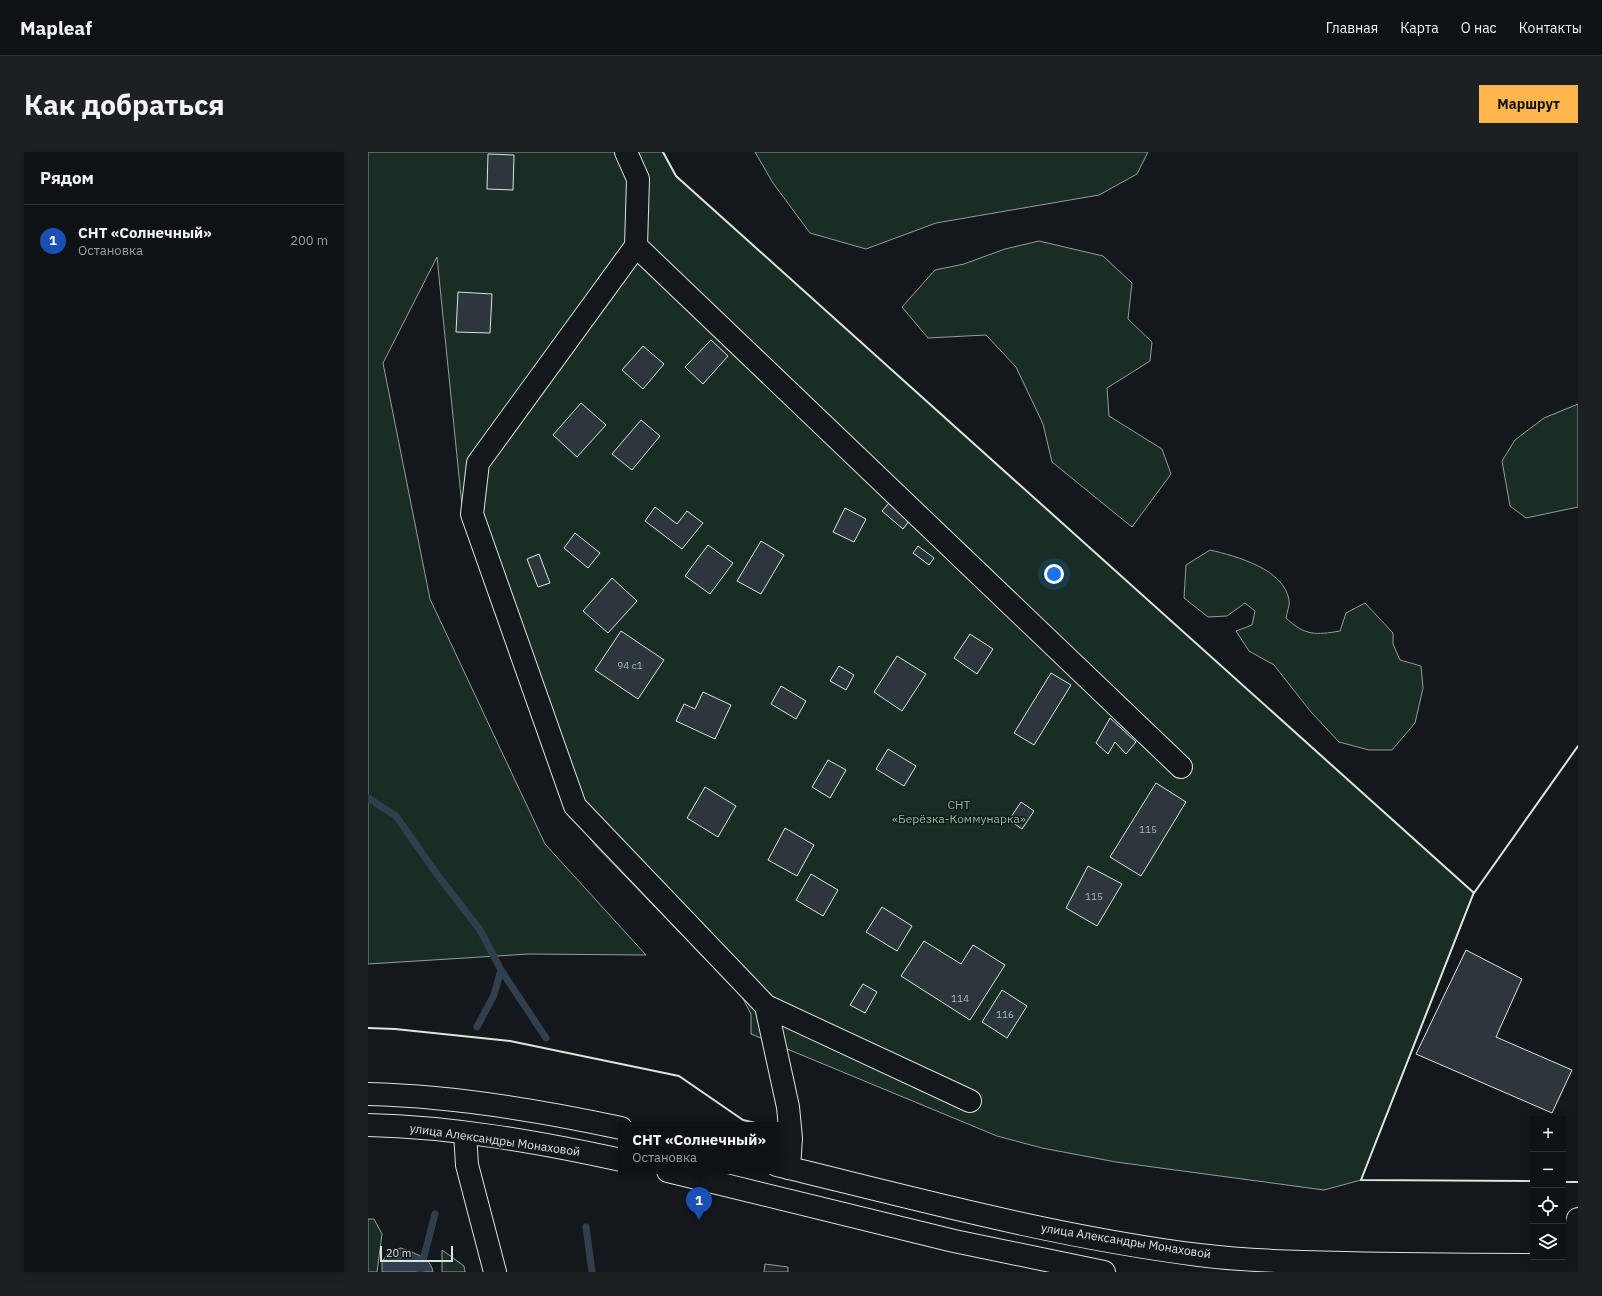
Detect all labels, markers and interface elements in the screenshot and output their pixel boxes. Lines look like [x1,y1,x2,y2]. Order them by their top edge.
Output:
text: Mapleaf [20,16,92,40]
text: Главная [1326,19,1378,37]
text: Карта [1400,19,1439,37]
text: О нас [1461,19,1497,37]
text: Контакты [1519,19,1582,37]
button: Маршрут [1479,85,1578,123]
text: Как добраться [24,86,225,123]
text: Рядом [40,167,94,189]
text: СНТ «Солнечный» [78,223,212,242]
text: 1 [49,232,57,249]
text: 200 m [290,232,328,249]
text: Остановка [78,242,143,259]
your location [1044,564,1064,584]
house number: 94 с1 [617,659,643,672]
park label: СНТ «Берёзка-Коммунарка» [892,797,1026,826]
house number: 115 [1139,823,1157,836]
house number: 115 [1085,890,1103,903]
house number: 114 [951,992,969,1005]
house number: 116 [996,1008,1014,1021]
map controls [1530,1116,1566,1260]
button: + [1530,1116,1566,1152]
street label: улица Александры Монаховой [409,1120,581,1159]
popup [618,1122,780,1174]
text: СНТ «Солнечный» [632,1130,766,1149]
text: Остановка [632,1149,697,1166]
button: − [1530,1152,1566,1188]
pin: 1 [686,1187,712,1220]
button: locate [1530,1188,1566,1224]
street label: улица Александры Монаховой [1040,1220,1212,1261]
button: layers [1530,1224,1566,1260]
scale bar [380,1244,453,1263]
text: 20 m [386,1246,411,1260]

